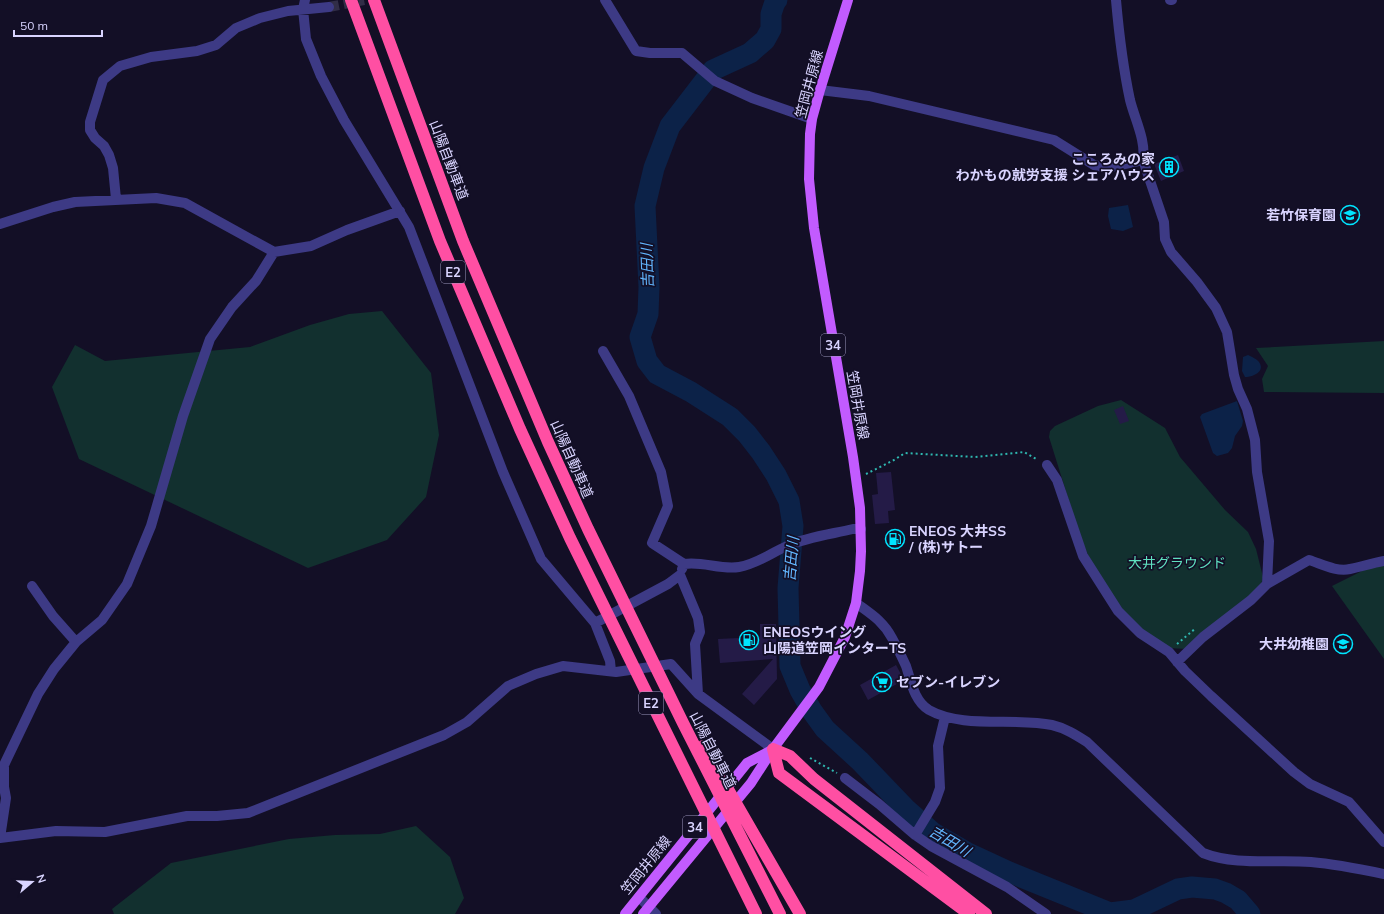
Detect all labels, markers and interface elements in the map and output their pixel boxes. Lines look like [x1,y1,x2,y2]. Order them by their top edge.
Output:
scale bar [14,12,102,38]
text: 50 m [20,18,48,33]
street label: 笠岡井原線 [791,48,827,120]
street label: 山陽自動車道 [426,118,472,202]
place label: こころみの家 わかもの就労支援 シェアハウス [956,150,1155,184]
building icon: こころみの家 わかもの就労支援 シェアハウス [1158,156,1180,178]
school or university icon: 若竹保育園 [1339,204,1361,226]
place label: 若竹保育園 [1266,206,1336,224]
water label: 吉田川 [637,241,657,289]
road number: E2 [441,261,465,283]
road number: 34 [821,334,845,356]
street label: 笠岡井原線 [843,369,873,441]
street label: 山陽自動車道 [547,417,597,501]
place label: ENEOS 大井SS / (株)サトー [908,522,1006,556]
fuel station icon: ENEOS 大井SS / (株)サトー [884,528,906,550]
water label: 吉田川 [780,534,803,582]
park label: 大井グラウンド [1128,554,1226,572]
place label: ENEOSウイング 山陽道笠岡インターTS [763,623,906,657]
fuel station icon: ENEOSウイング 山陽道笠岡インターTS [738,629,760,651]
school or university icon: 大井幼稚園 [1332,633,1354,655]
place label: 大井幼稚園 [1259,635,1329,653]
supermarket icon: セブン-イレブン [871,671,893,693]
place label: セブン-イレブン [896,673,1000,691]
road number: E2 [639,692,663,714]
street label: 山陽自動車道 [686,708,740,792]
road number: 34 [683,816,707,838]
water label: 吉田川 [926,821,976,862]
street label: 笠岡井原線 [617,832,675,898]
north arrow [12,862,52,902]
text: N [33,873,49,885]

